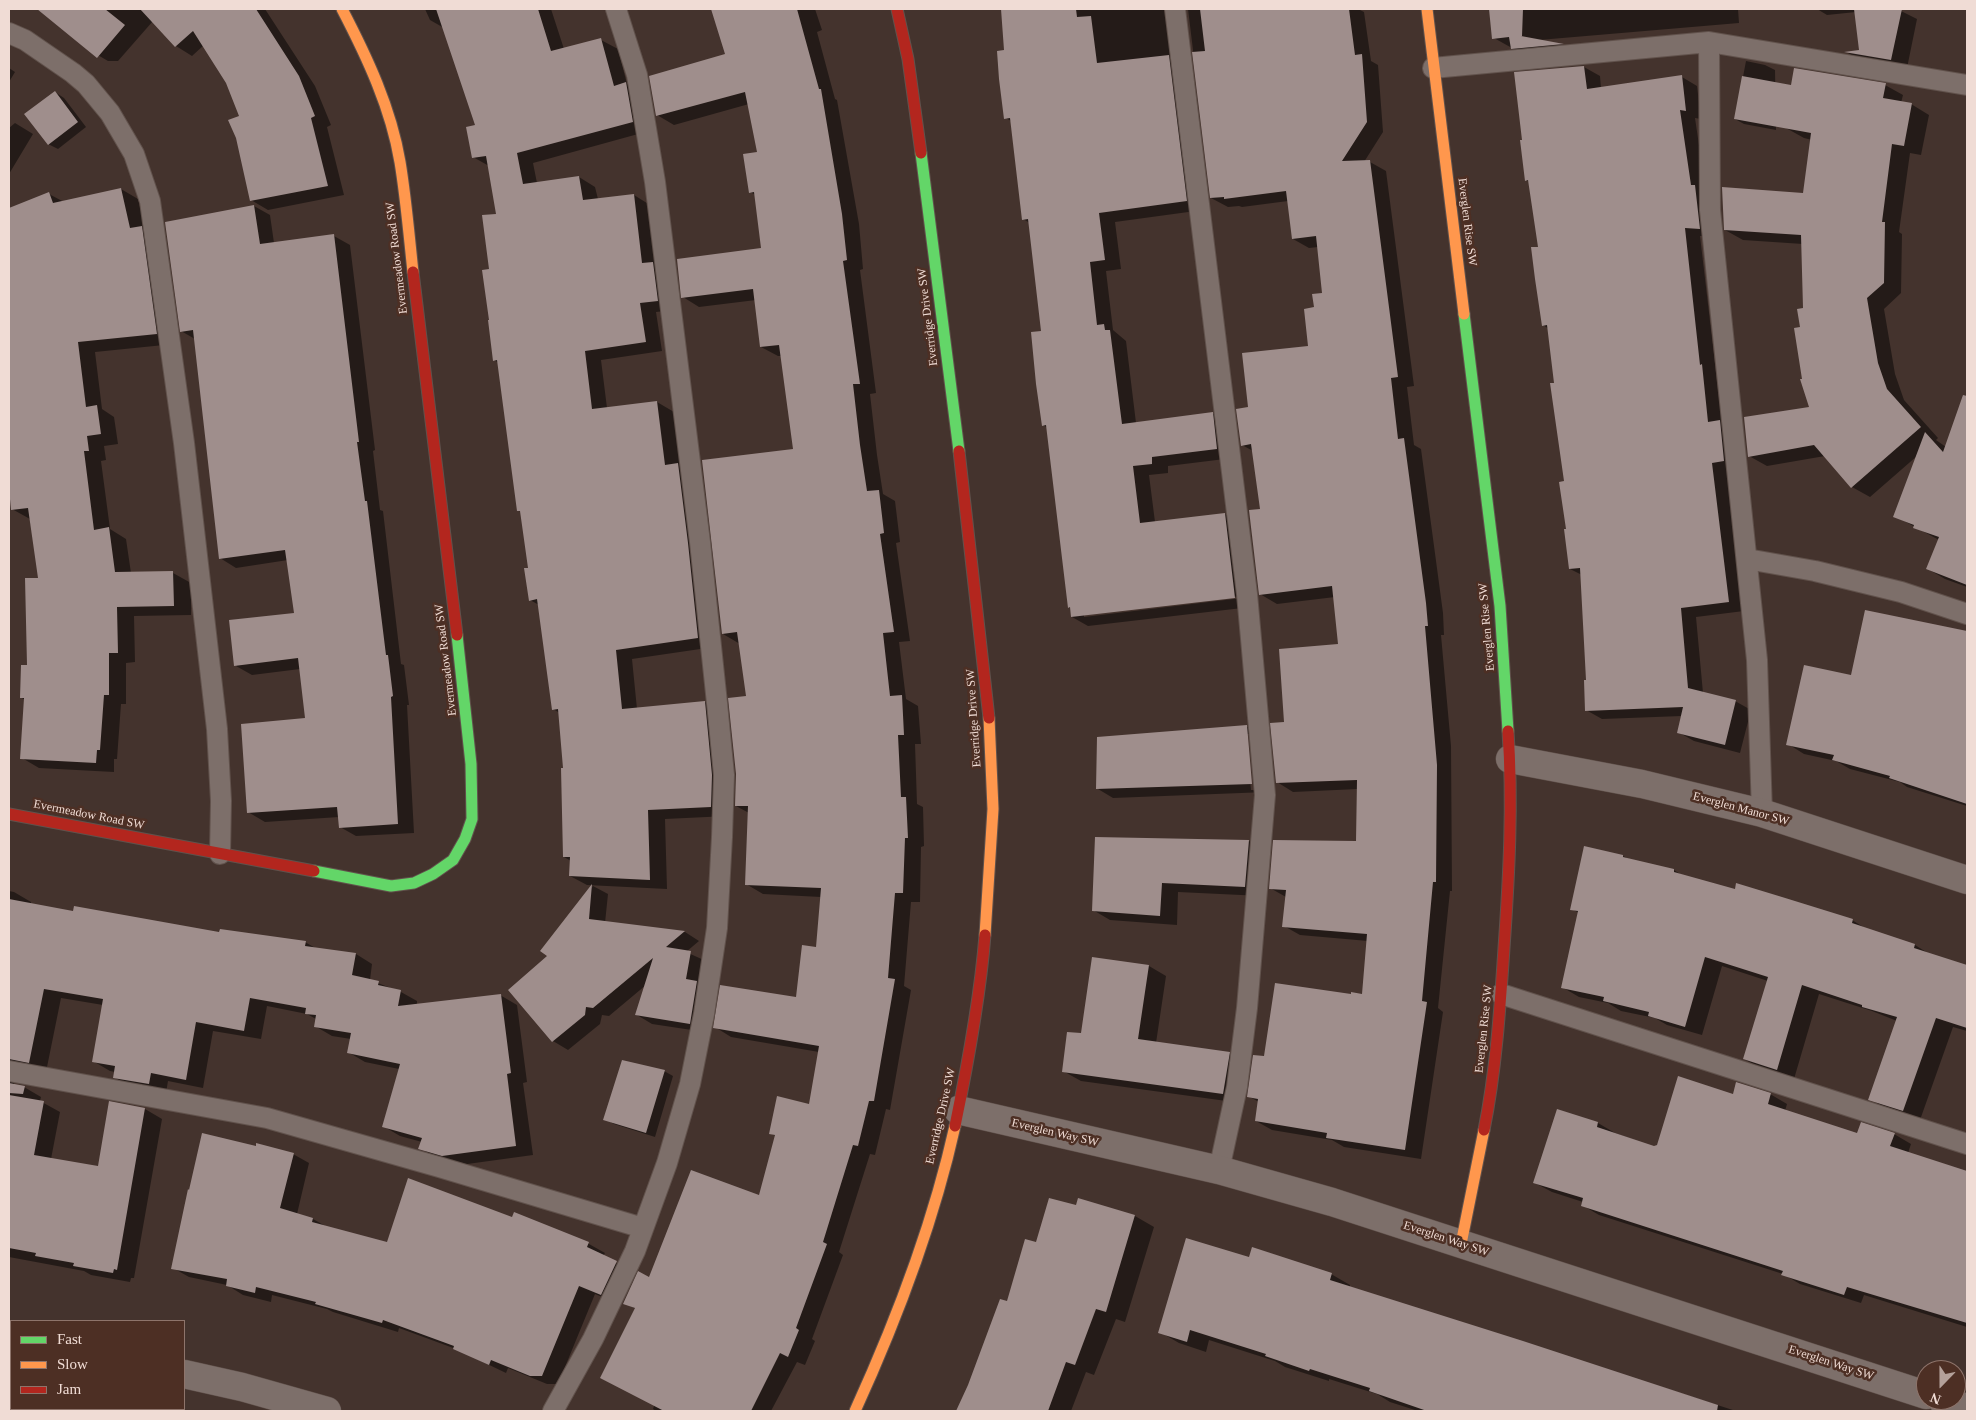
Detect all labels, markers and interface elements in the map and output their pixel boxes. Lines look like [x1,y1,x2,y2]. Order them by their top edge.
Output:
street label: Everglen Rise SW [1454,177,1480,267]
street label: Evermeadow Road SW [383,201,411,315]
street label: Everridge Drive SW [915,267,941,367]
street label: Everglen Rise SW [1476,582,1498,672]
street label: Evermeadow Road SW [432,603,460,717]
street label: Everridge Drive SW [963,668,985,768]
street label: Everglen Manor SW [1691,789,1791,829]
street label: Evermeadow Road SW [32,797,146,833]
street label: Everglen Rise SW [1472,984,1496,1074]
street label: Everridge Drive SW [923,1066,959,1166]
street label: Everglen Way SW [1010,1116,1100,1150]
street label: Everglen Way SW [1402,1218,1490,1260]
legend [10,1320,185,1410]
text: Fast [57,1331,82,1347]
street label: Everglen Way SW [1787,1342,1875,1384]
text: Slow [57,1356,88,1372]
north arrow [1916,1360,1966,1410]
text: Jam [57,1381,81,1397]
text: N [1928,1390,1943,1407]

